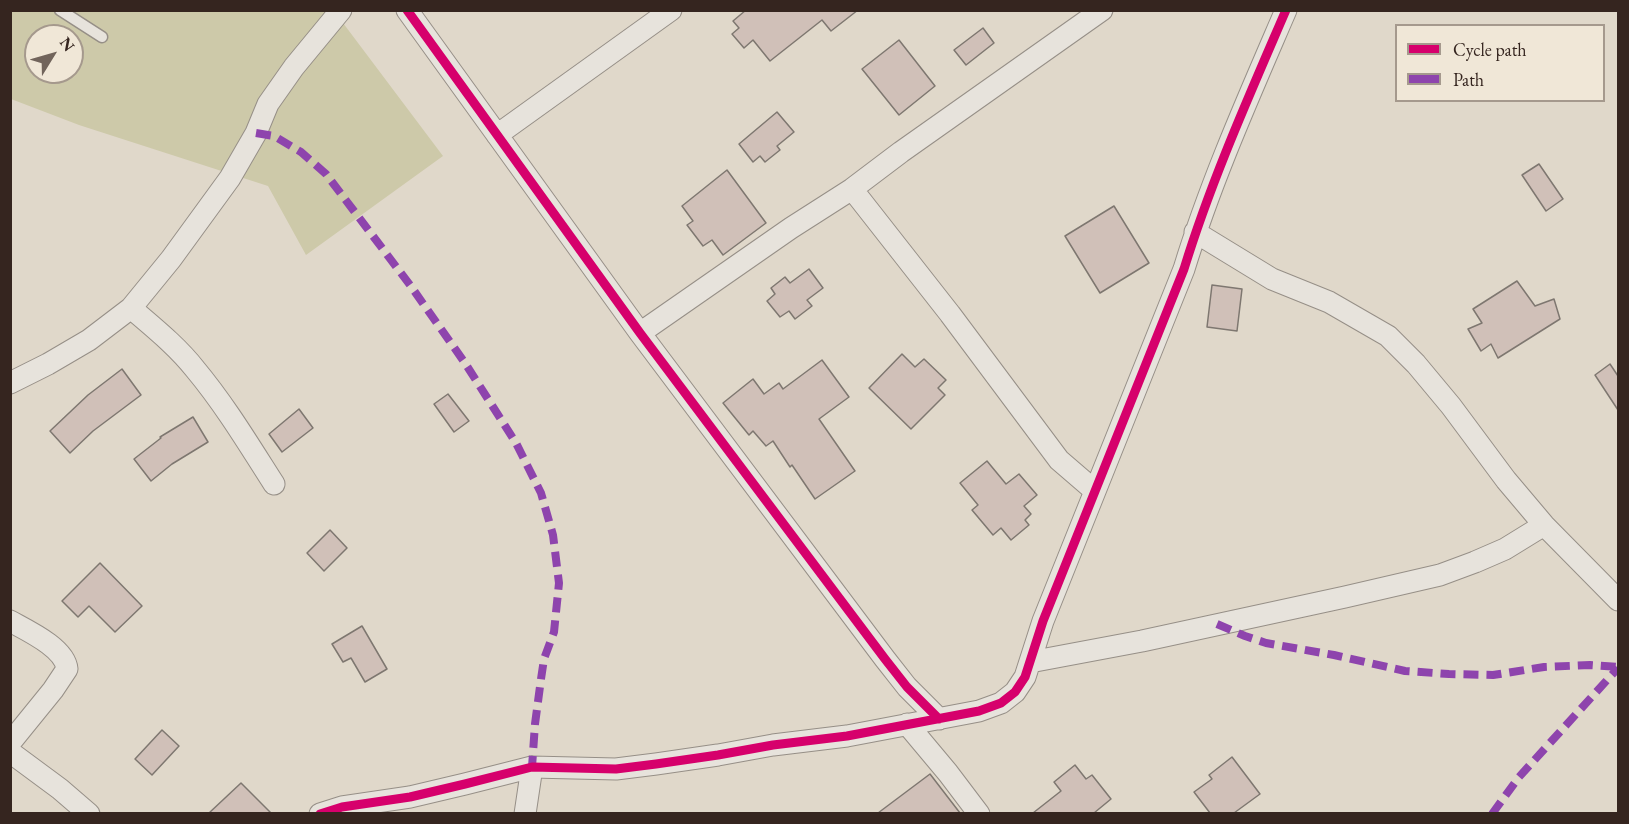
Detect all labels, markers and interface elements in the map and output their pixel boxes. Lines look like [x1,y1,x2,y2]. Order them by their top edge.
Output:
north arrow [24,24,84,84]
legend [1395,24,1605,102]
text: N [55,33,79,56]
text: Cycle path [1453,38,1527,61]
text: Path [1453,68,1484,91]

